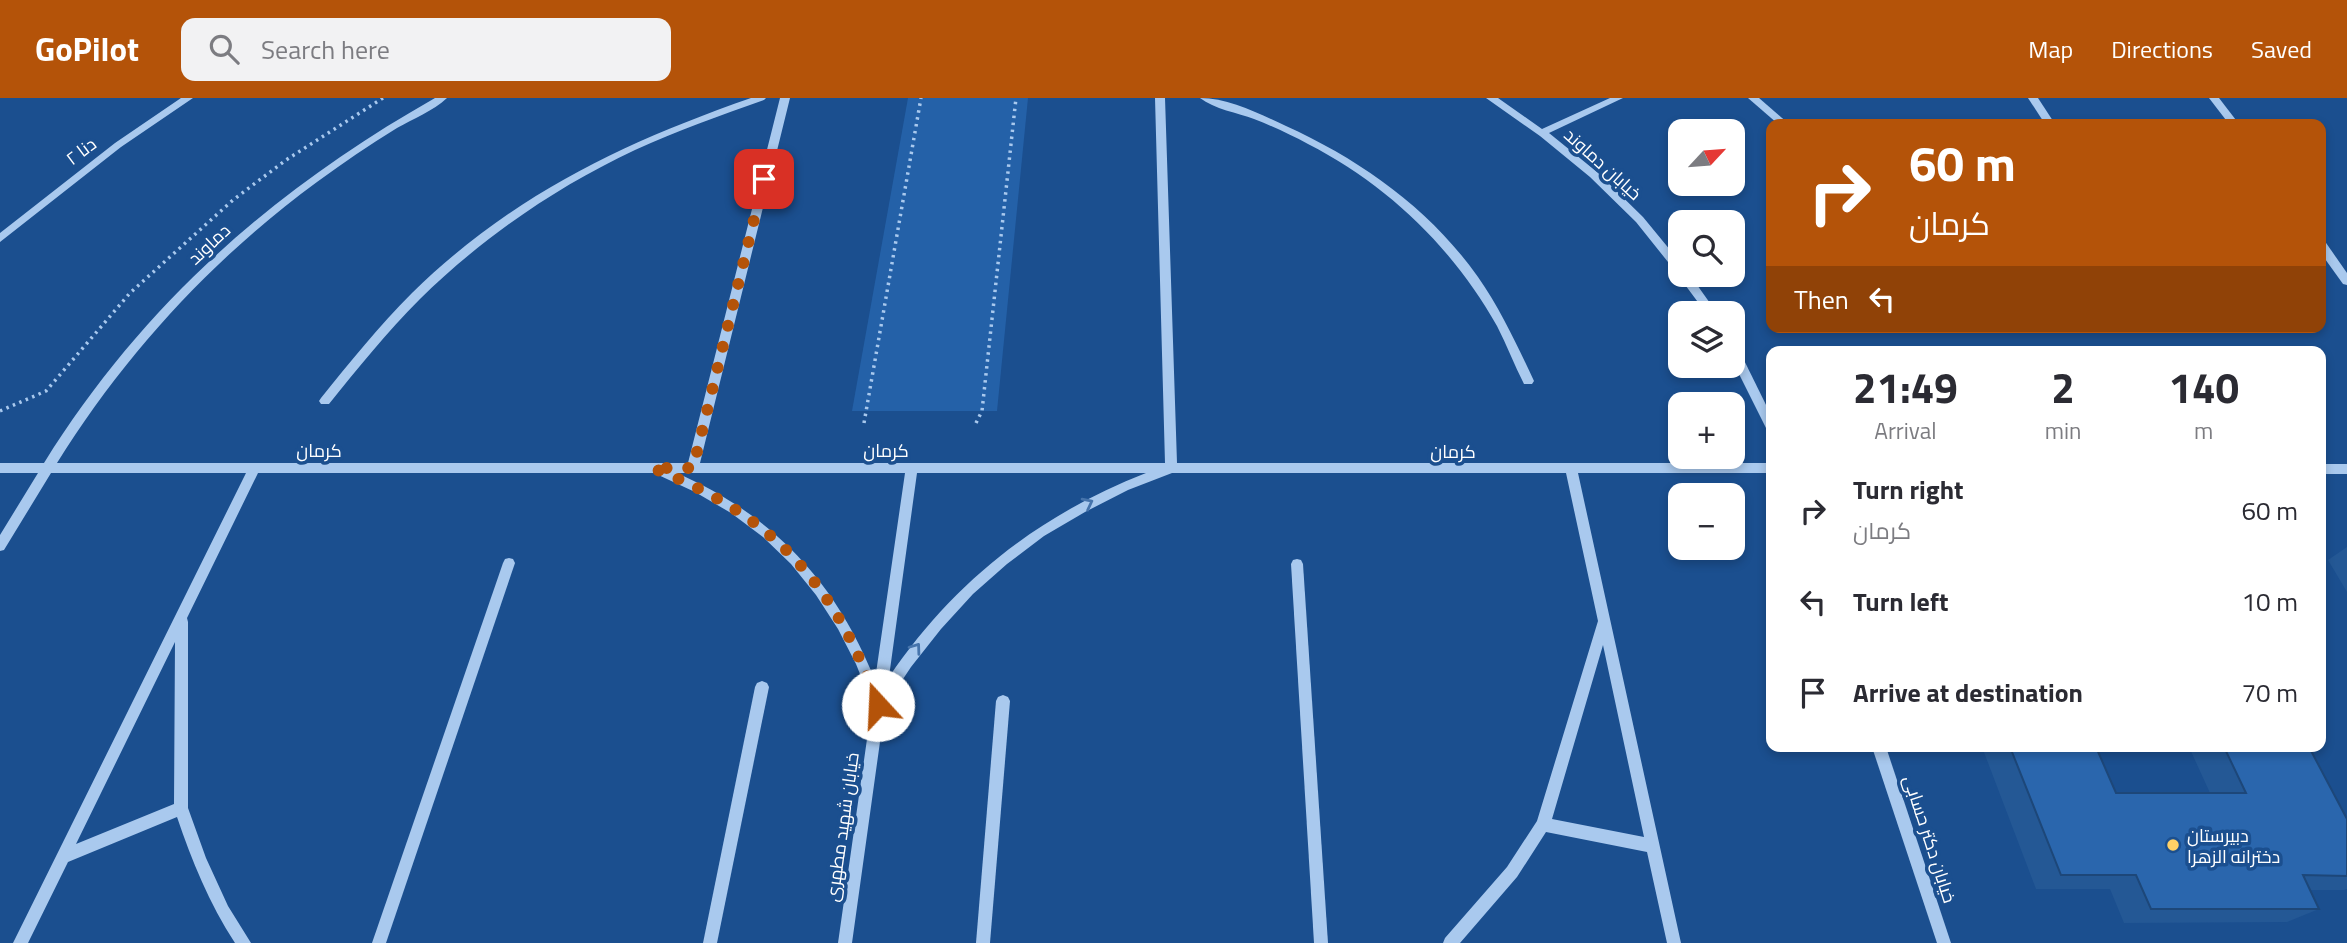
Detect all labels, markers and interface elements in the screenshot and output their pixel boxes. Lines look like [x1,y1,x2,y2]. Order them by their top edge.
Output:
search box [181,18,671,81]
text: GoPilot [35,24,139,74]
icon: search [205,30,243,68]
text: Search here [261,30,390,69]
text: Map [2028,31,2073,67]
text: Directions [2111,31,2213,67]
text: Saved [2251,31,2312,67]
north arrow [1668,119,1745,196]
map controls [1668,119,1745,560]
street label: خیابان دماوند [1558,122,1648,206]
text: 60 m [1909,125,2016,200]
street label: دنا ۲ [60,131,102,171]
icon: right [1794,147,1885,238]
pin [734,149,794,209]
icon: arrive [745,160,783,198]
text: کرمان [1909,199,1990,247]
button: search [1668,210,1745,287]
street label: دماوند [182,217,236,271]
text: Then [1794,280,1849,319]
icon: left [1863,280,1901,318]
button: layers [1668,301,1745,378]
text: 21:49 [1853,355,1958,419]
text: 2 [2051,355,2075,419]
text: 140 [2168,355,2239,419]
button: + [1668,392,1745,469]
text: Arrival [1874,413,1937,448]
text: min [2045,413,2081,448]
text: m [2194,413,2213,448]
street label: کرمان [296,437,342,464]
street label: کرمان [863,437,909,464]
street label: کرمان [1430,438,1476,465]
text: Turn right [1853,470,1964,509]
button: − [1668,483,1745,560]
text: 60 m [2241,491,2298,530]
icon: right [1794,492,1832,530]
one-way arrow [1081,497,1094,511]
text: کرمان [1853,513,1911,548]
text: Turn left [1853,582,1948,621]
text: 10 m [2241,582,2298,621]
icon: left [1794,583,1832,621]
one-way arrow [908,643,920,656]
position arrow [841,668,915,742]
text: Arrive at destination [1853,673,2083,712]
text: 70 m [2241,673,2298,712]
icon: arrive [1794,674,1832,712]
street label: خیابان شهید مطهری [818,750,866,904]
street label: خیابان دکتر حسابی [1897,772,1963,906]
place label: دبیرستان دخترانه الزهرا [2187,822,2280,870]
marker: دبیرستان دخترانه الزهرا [2165,837,2181,853]

